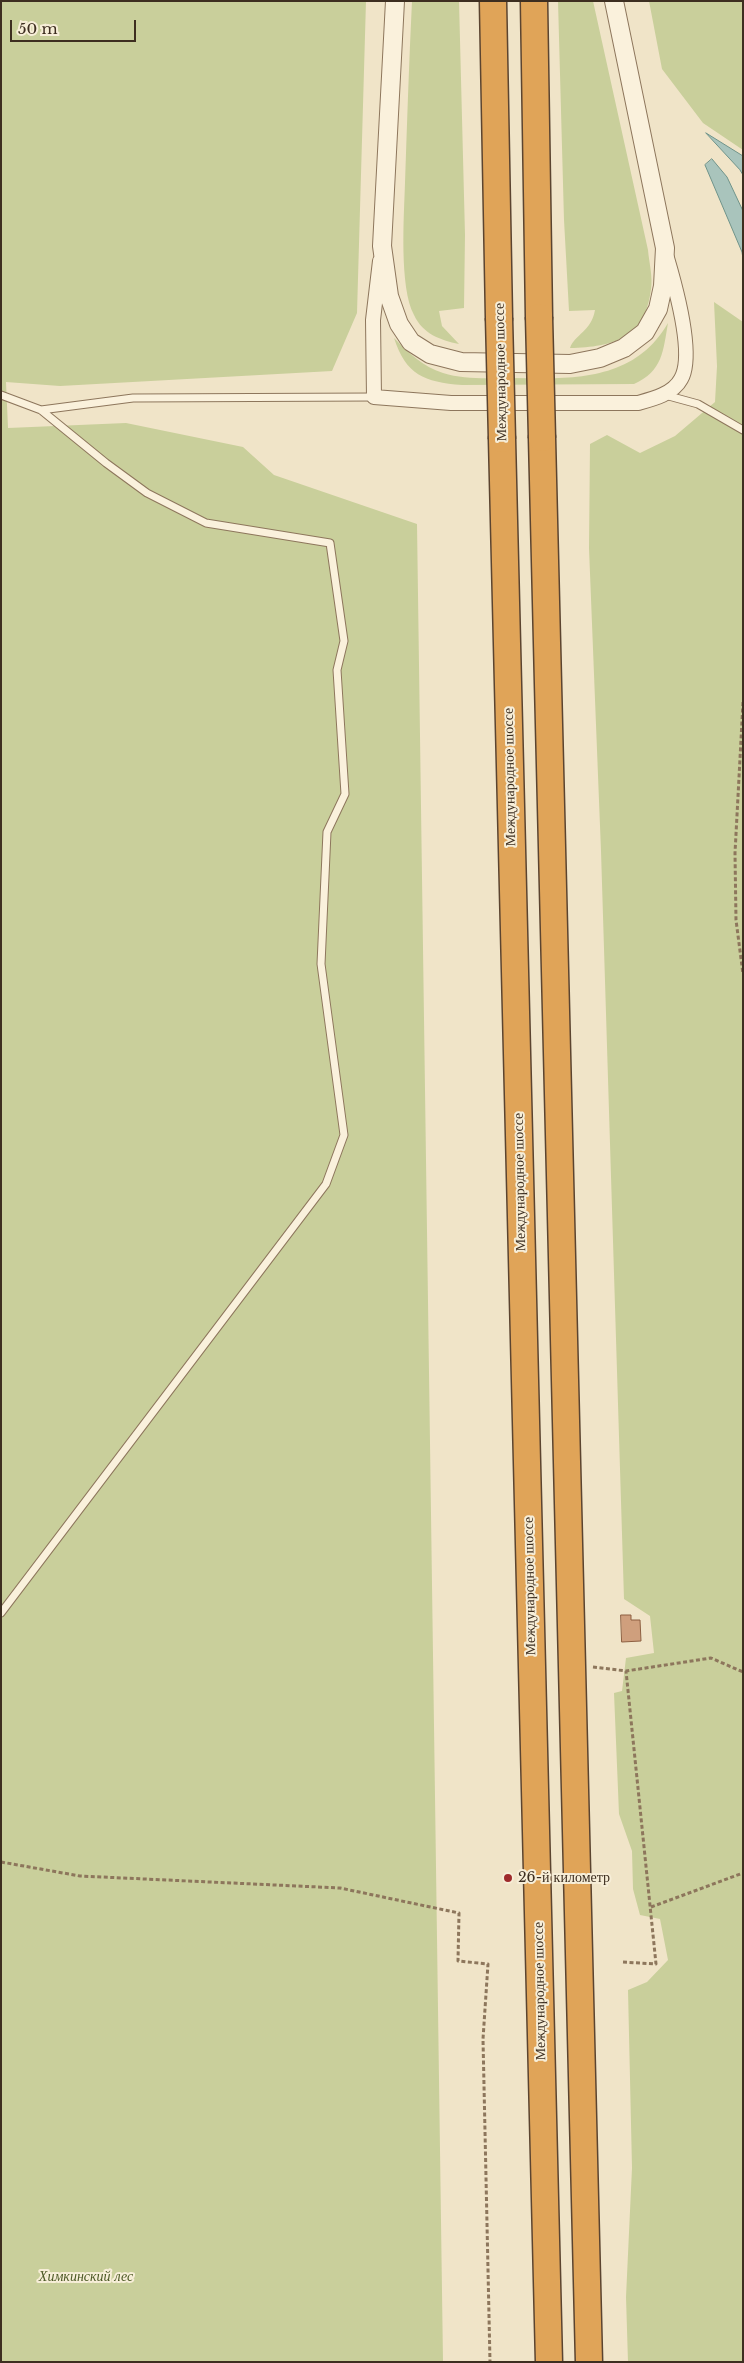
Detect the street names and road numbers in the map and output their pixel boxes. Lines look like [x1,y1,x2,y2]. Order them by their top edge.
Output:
street label: Международное шоссе [491,303,511,441]
street label: Международное шоссе [500,708,520,846]
street label: Международное шоссе [510,1113,530,1251]
street label: Международное шоссе [520,1517,540,1655]
street label: Международное шоссе [530,1922,550,2060]

